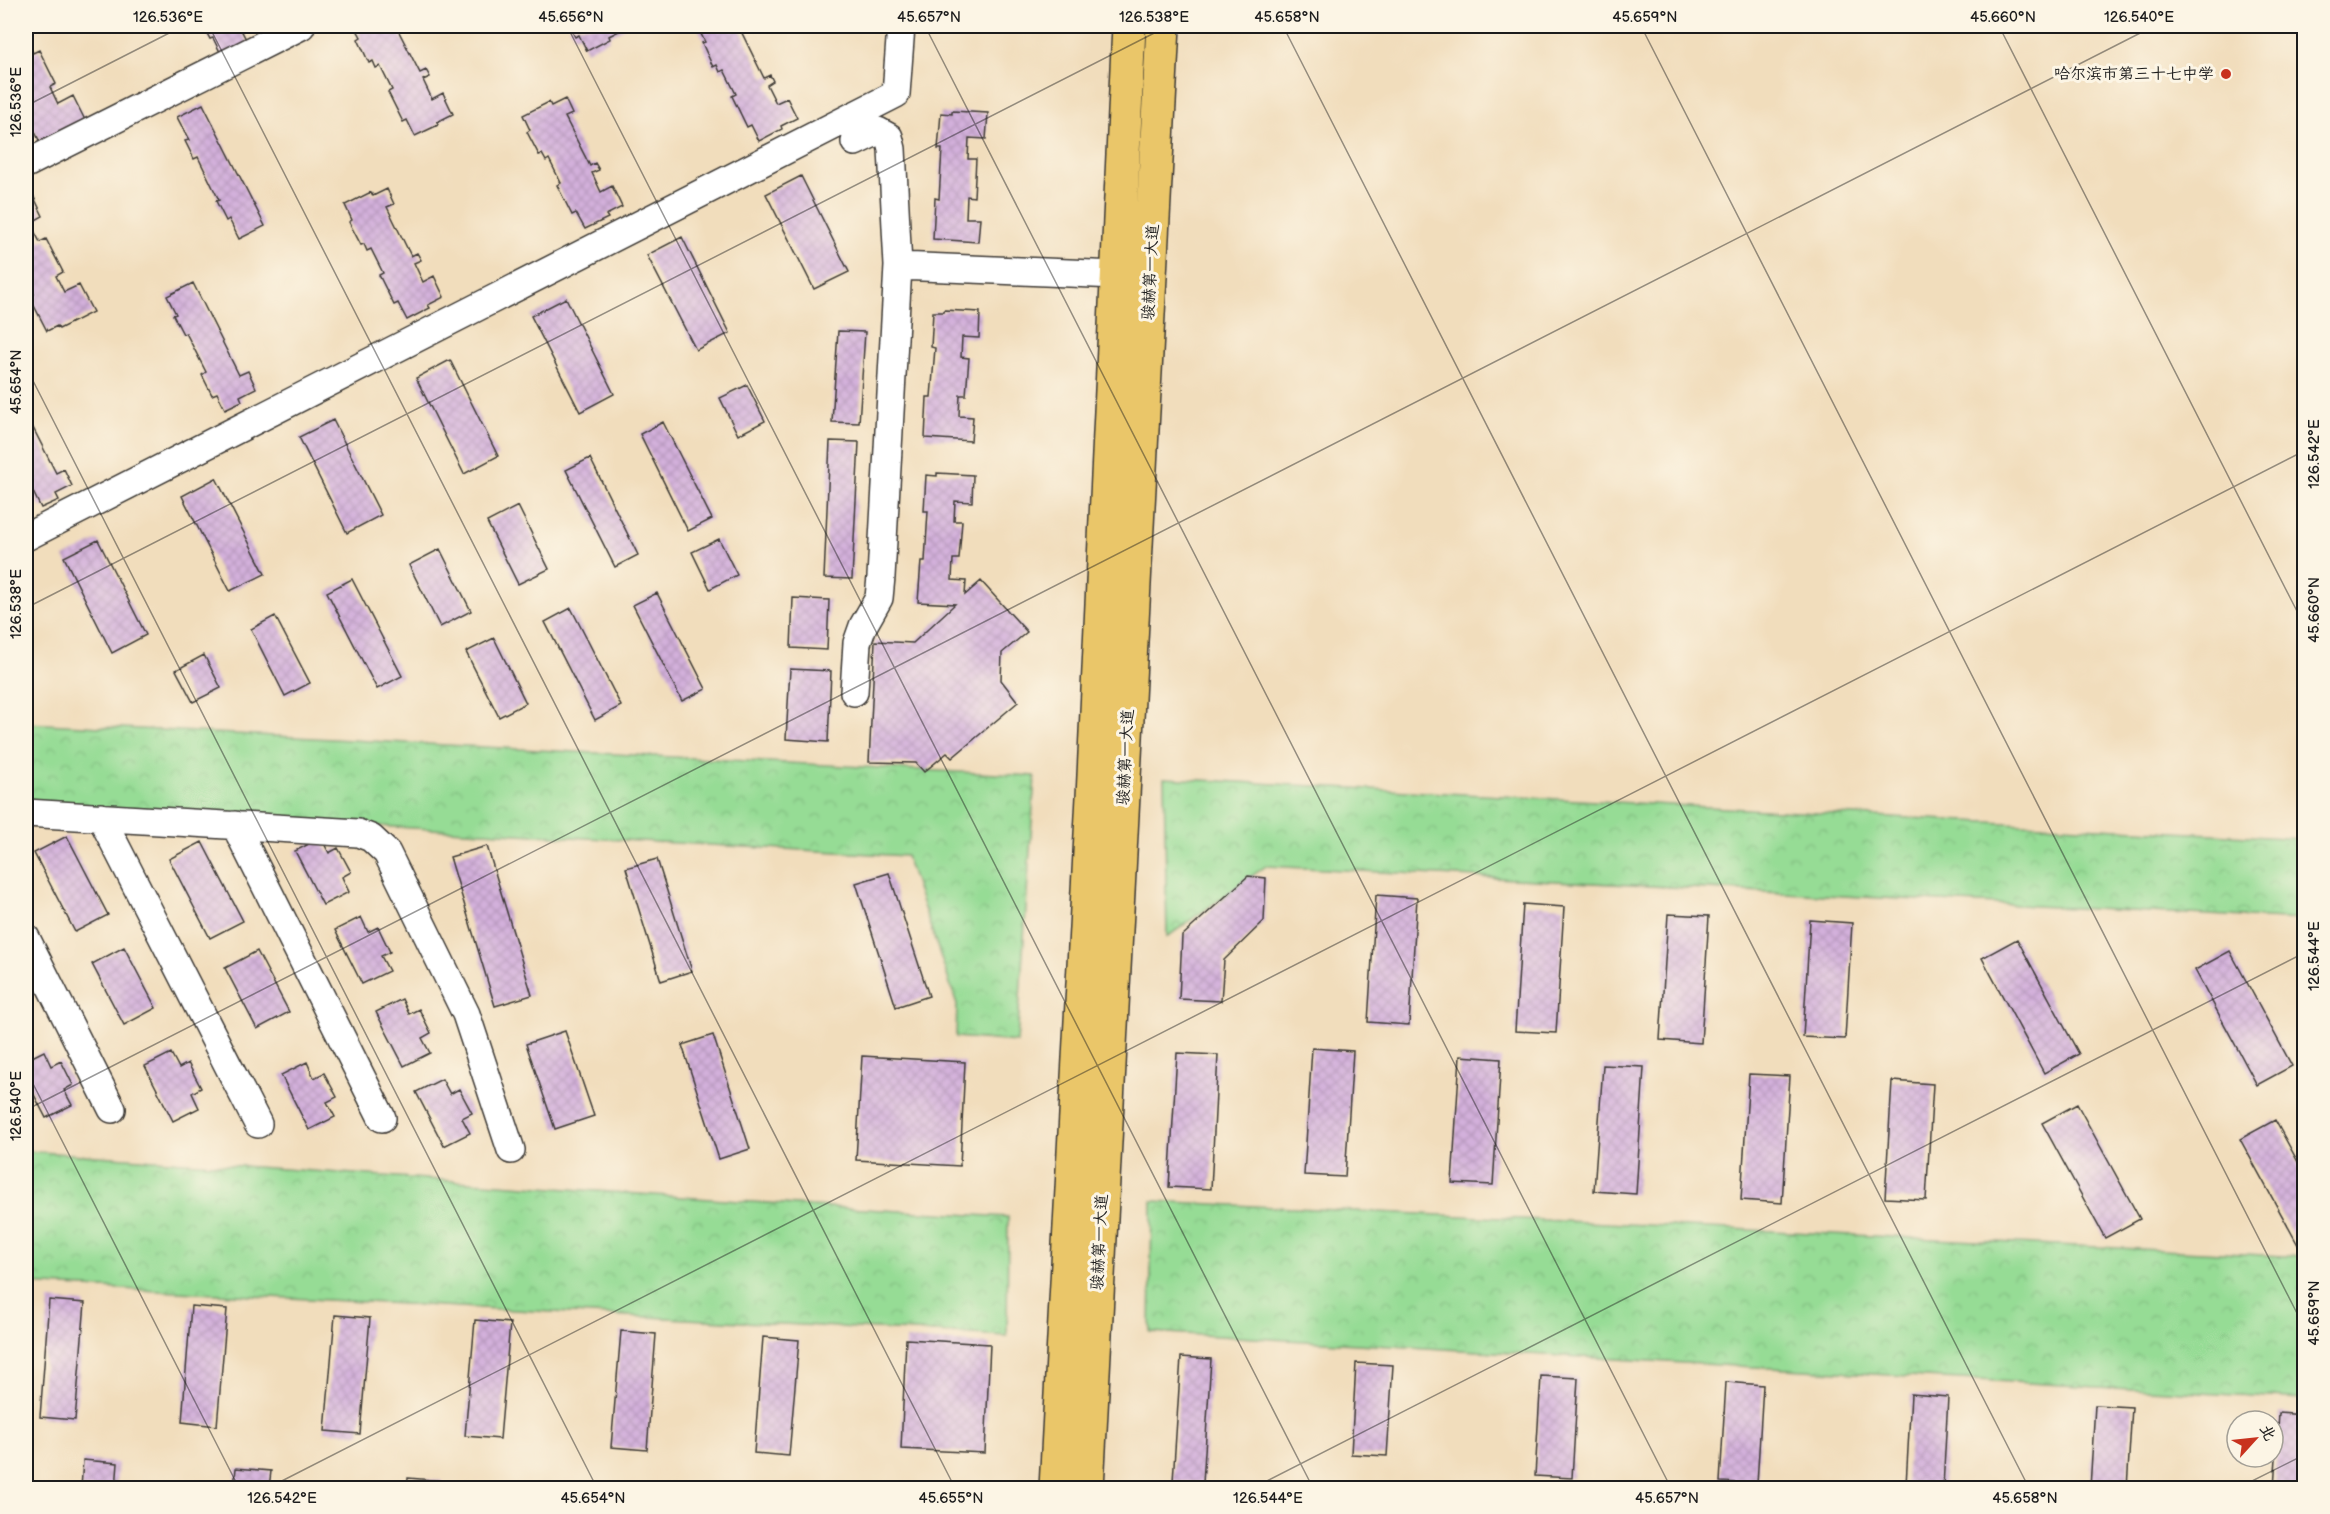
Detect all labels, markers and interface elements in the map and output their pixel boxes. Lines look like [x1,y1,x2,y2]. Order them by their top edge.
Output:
text: 126.536°E [133,8,203,27]
text: 45.656°N [538,8,604,27]
text: 45.657°N [897,8,961,27]
text: 126.538°E [1119,8,1189,27]
text: 45.658°N [1254,8,1320,27]
text: 45.659°N [1612,8,1678,27]
text: 45.660°N [1970,8,2036,27]
text: 126.540°E [2104,8,2174,27]
place label: 哈尔滨市第三十七中学 [2054,65,2214,84]
text: 126.536°E [7,67,26,137]
marker: 哈尔滨市第三十七中学 [2219,67,2233,81]
street label: 骏赫第一大道 [1139,224,1163,320]
text: 45.654°N [7,349,26,415]
text: 126.542°E [2305,419,2324,489]
text: 126.538°E [7,569,26,639]
text: 45.660°N [2305,577,2324,643]
street label: 骏赫第一大道 [1114,709,1138,805]
text: 126.544°E [2305,921,2324,991]
text: 126.540°E [7,1071,26,1141]
street label: 骏赫第一大道 [1088,1194,1112,1290]
text: 45.659°N [2305,1280,2324,1346]
north arrow [2225,1409,2285,1469]
text: 北 [2255,1421,2279,1444]
text: 126.542°E [247,1489,317,1508]
text: 45.654°N [560,1489,626,1508]
text: 45.655°N [918,1489,984,1508]
text: 126.544°E [1233,1489,1303,1508]
text: 45.657°N [1635,1489,1699,1508]
text: 45.658°N [1992,1489,2058,1508]

